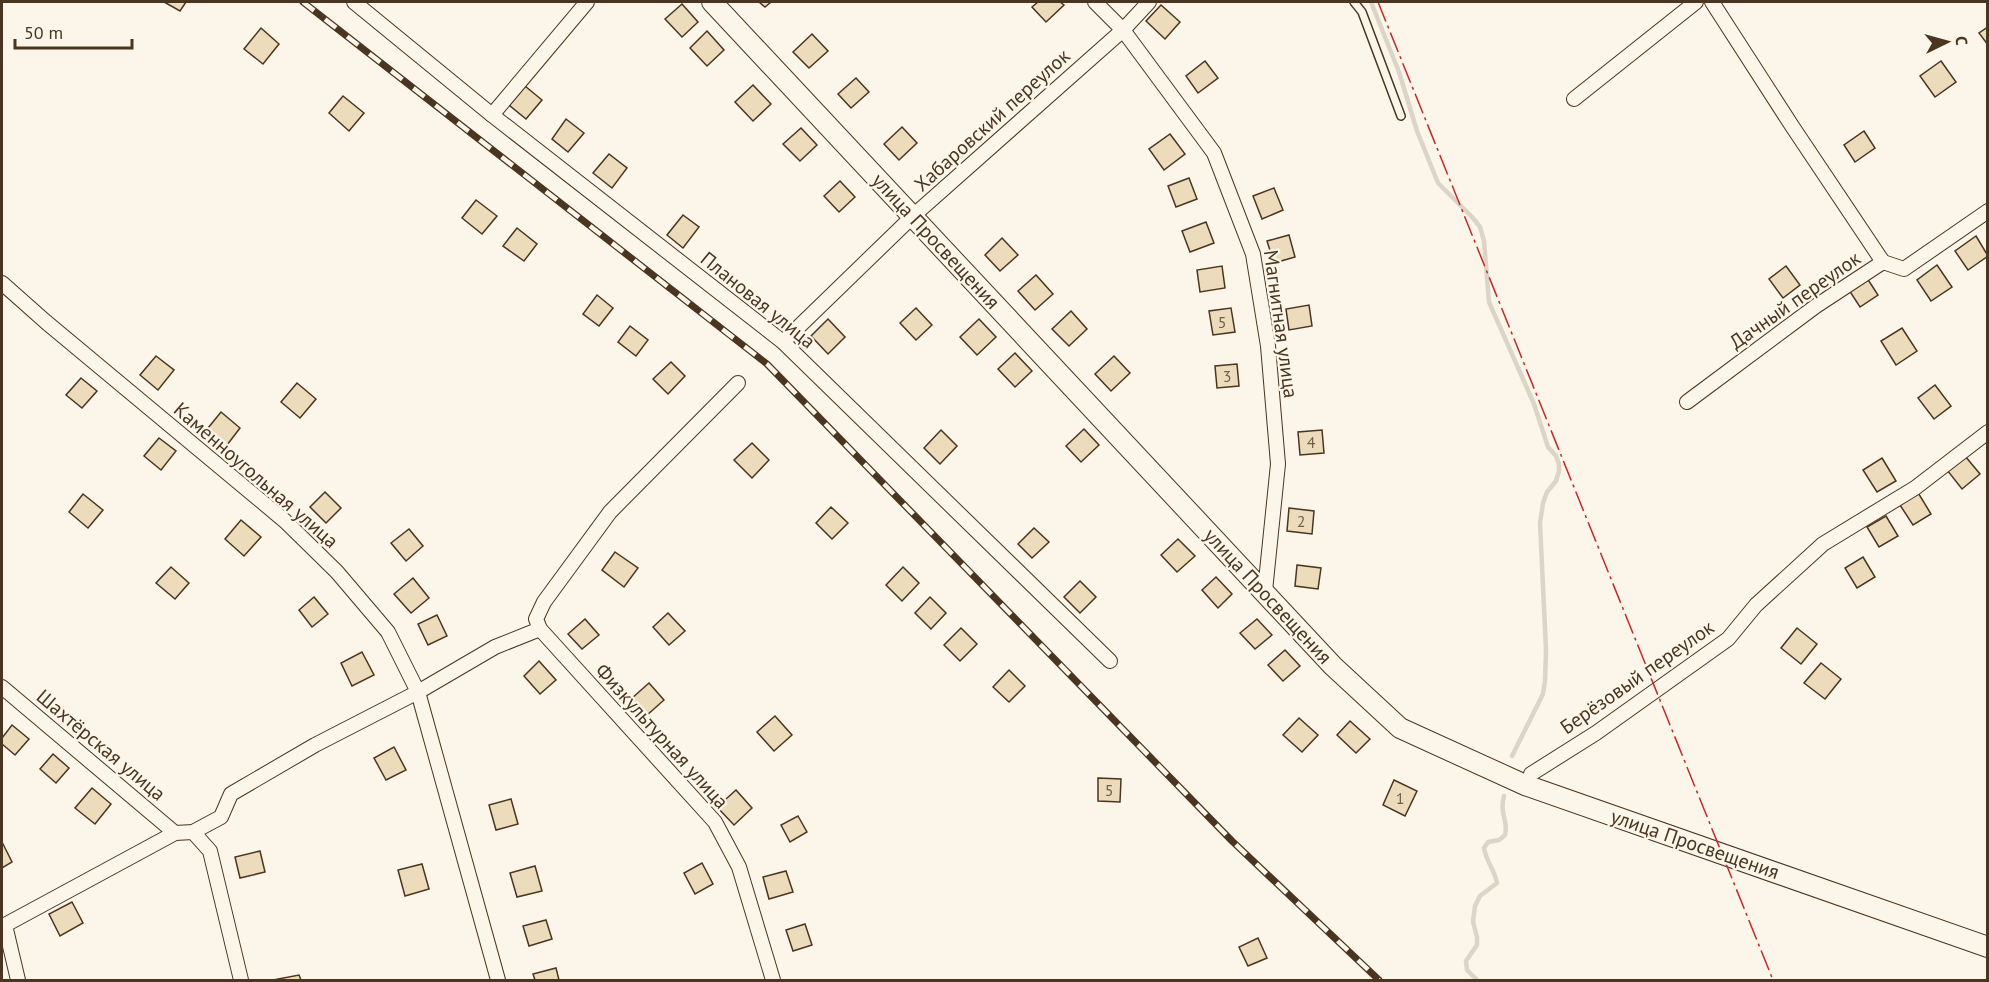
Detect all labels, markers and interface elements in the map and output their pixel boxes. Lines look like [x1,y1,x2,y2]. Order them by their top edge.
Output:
scale bar [15,12,132,50]
north arrow [1917,12,1977,72]
text: 50 m [24,21,63,44]
text: С [1952,35,1972,46]
street label: Хабаровский переулок [909,43,1076,197]
street label: улица Просвещения [866,168,1006,314]
street label: Дачный переулок [1724,245,1866,355]
street label: Плановая улица [695,246,821,354]
street label: Магнитная улица [1258,248,1304,400]
house number: 5 [1218,312,1226,332]
house number: 3 [1223,366,1231,386]
street label: Каменноугольная улица [168,396,344,554]
house number: 4 [1307,432,1316,452]
house number: 2 [1297,511,1305,531]
street label: улица Просвещения [1198,523,1338,669]
street label: Берёзовый переулок [1555,614,1719,740]
street label: Физкультурная улица [590,658,734,814]
street label: Шахтёрская улица [31,683,171,807]
house number: 5 [1105,780,1113,800]
house number: 1 [1396,788,1404,808]
street label: улица Просвещения [1607,803,1783,885]

